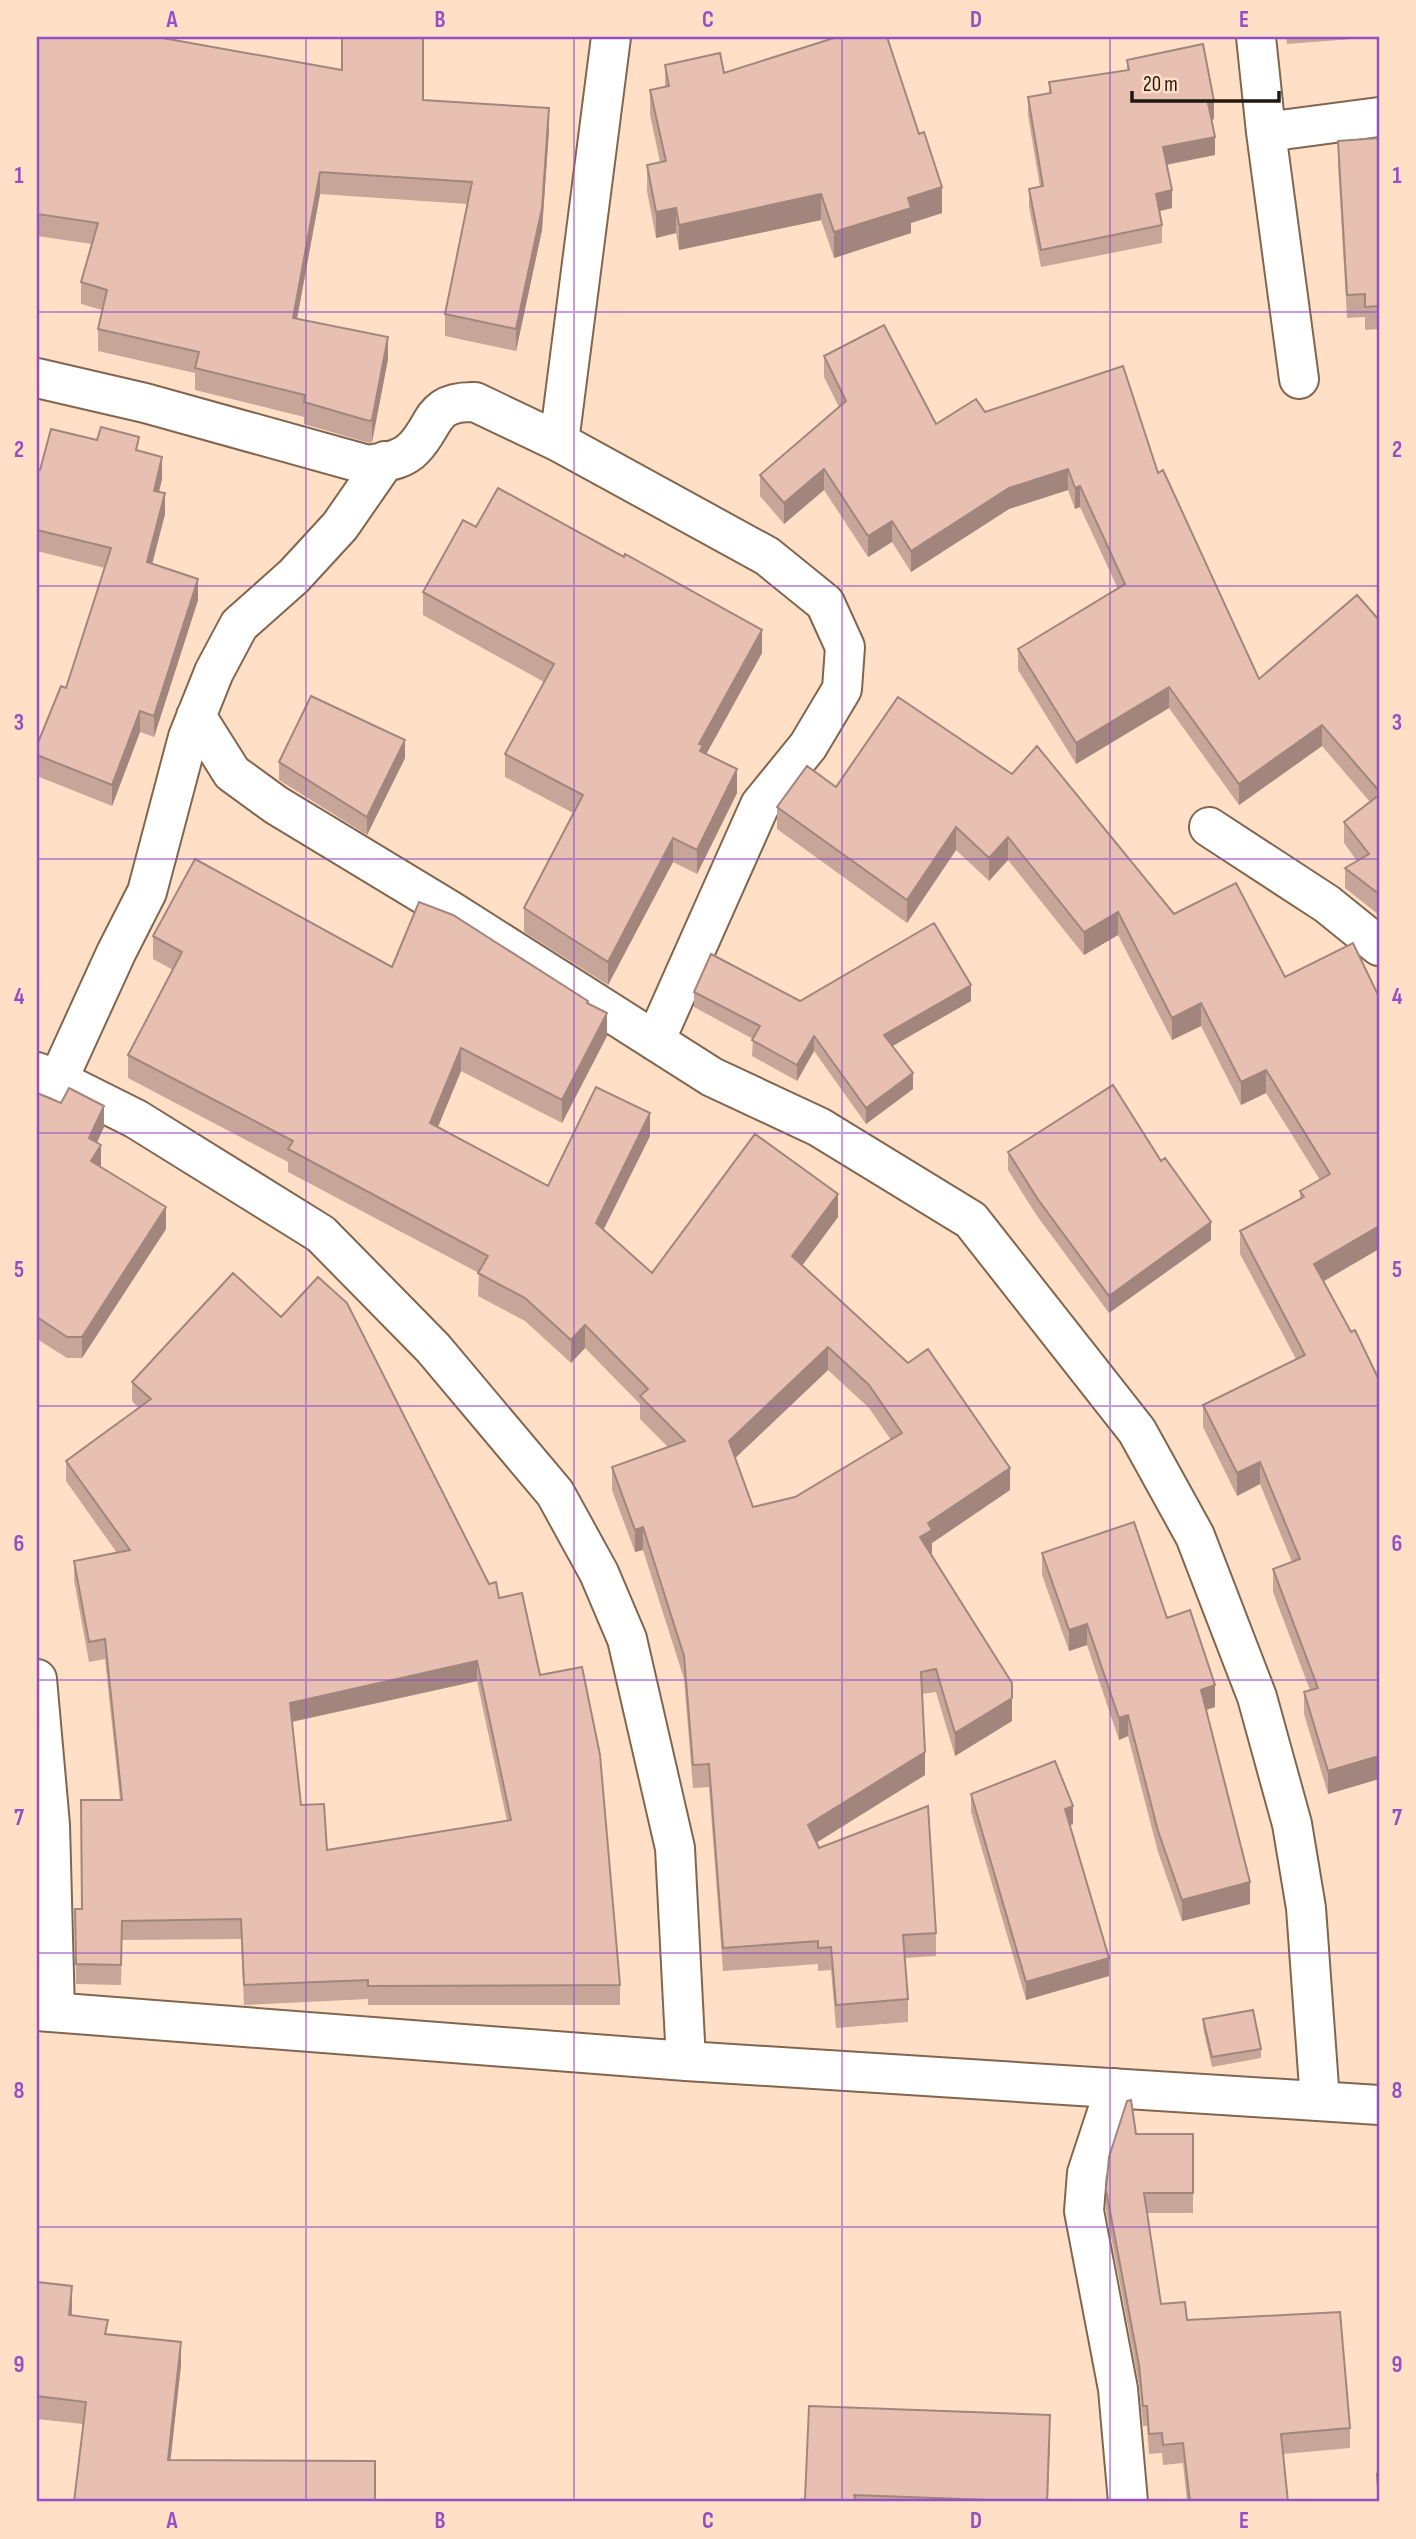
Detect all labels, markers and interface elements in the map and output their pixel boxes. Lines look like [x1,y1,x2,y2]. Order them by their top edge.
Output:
text: A [166,6,179,34]
text: B [435,6,446,34]
text: C [702,6,714,34]
text: D [970,6,982,34]
text: E [1239,6,1249,34]
scale bar [1132,60,1280,104]
text: 20 m [1143,72,1178,97]
text: 1 [14,162,24,190]
text: 1 [1392,162,1402,190]
text: 2 [14,436,24,464]
text: 2 [1392,436,1402,464]
text: 3 [14,709,24,737]
text: 3 [1392,709,1402,737]
text: 4 [14,983,25,1011]
text: 4 [1392,983,1403,1011]
text: 5 [14,1256,24,1284]
text: 5 [1392,1256,1402,1284]
text: 6 [14,1530,24,1558]
text: 6 [1392,1530,1402,1558]
text: 7 [14,1804,24,1832]
text: 7 [1392,1804,1402,1832]
text: 8 [14,2077,25,2105]
text: 8 [1392,2077,1403,2105]
text: 9 [14,2351,24,2379]
text: 9 [1392,2351,1402,2379]
text: A [166,2507,179,2535]
text: B [435,2507,446,2535]
text: C [702,2507,714,2535]
text: D [970,2507,982,2535]
text: E [1239,2507,1249,2535]

